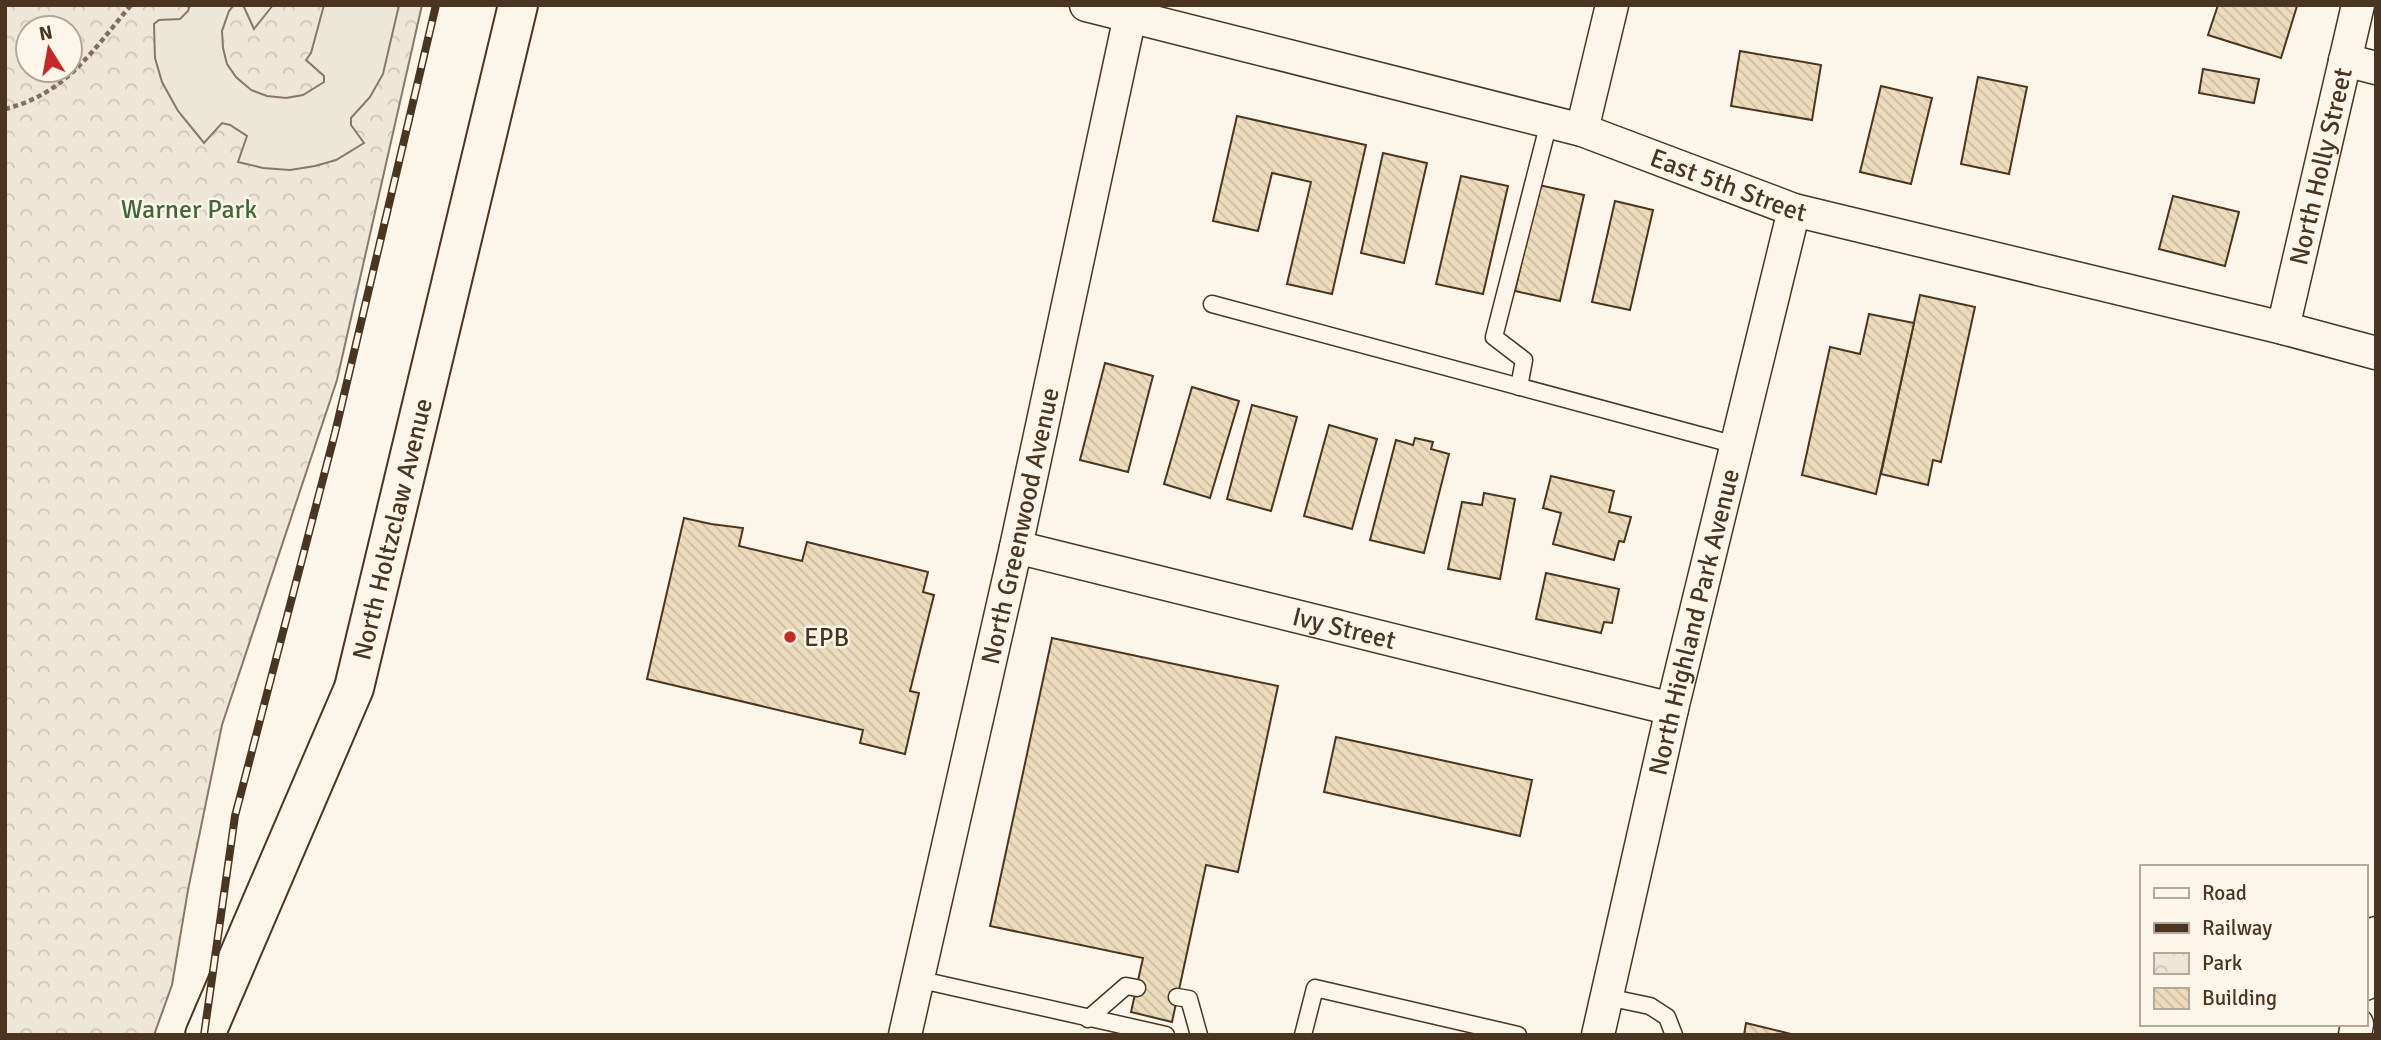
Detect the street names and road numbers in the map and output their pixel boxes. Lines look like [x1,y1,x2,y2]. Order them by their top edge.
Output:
street label: North Holly Street [2283,65,2360,268]
street label: East 5th Street [1645,142,1809,229]
street label: North Greenwood Avenue [975,385,1067,667]
street label: North Holtzclaw Avenue [346,395,440,663]
street label: North Highland Park Avenue [1642,466,1747,779]
street label: Ivy Street [1289,601,1399,657]

